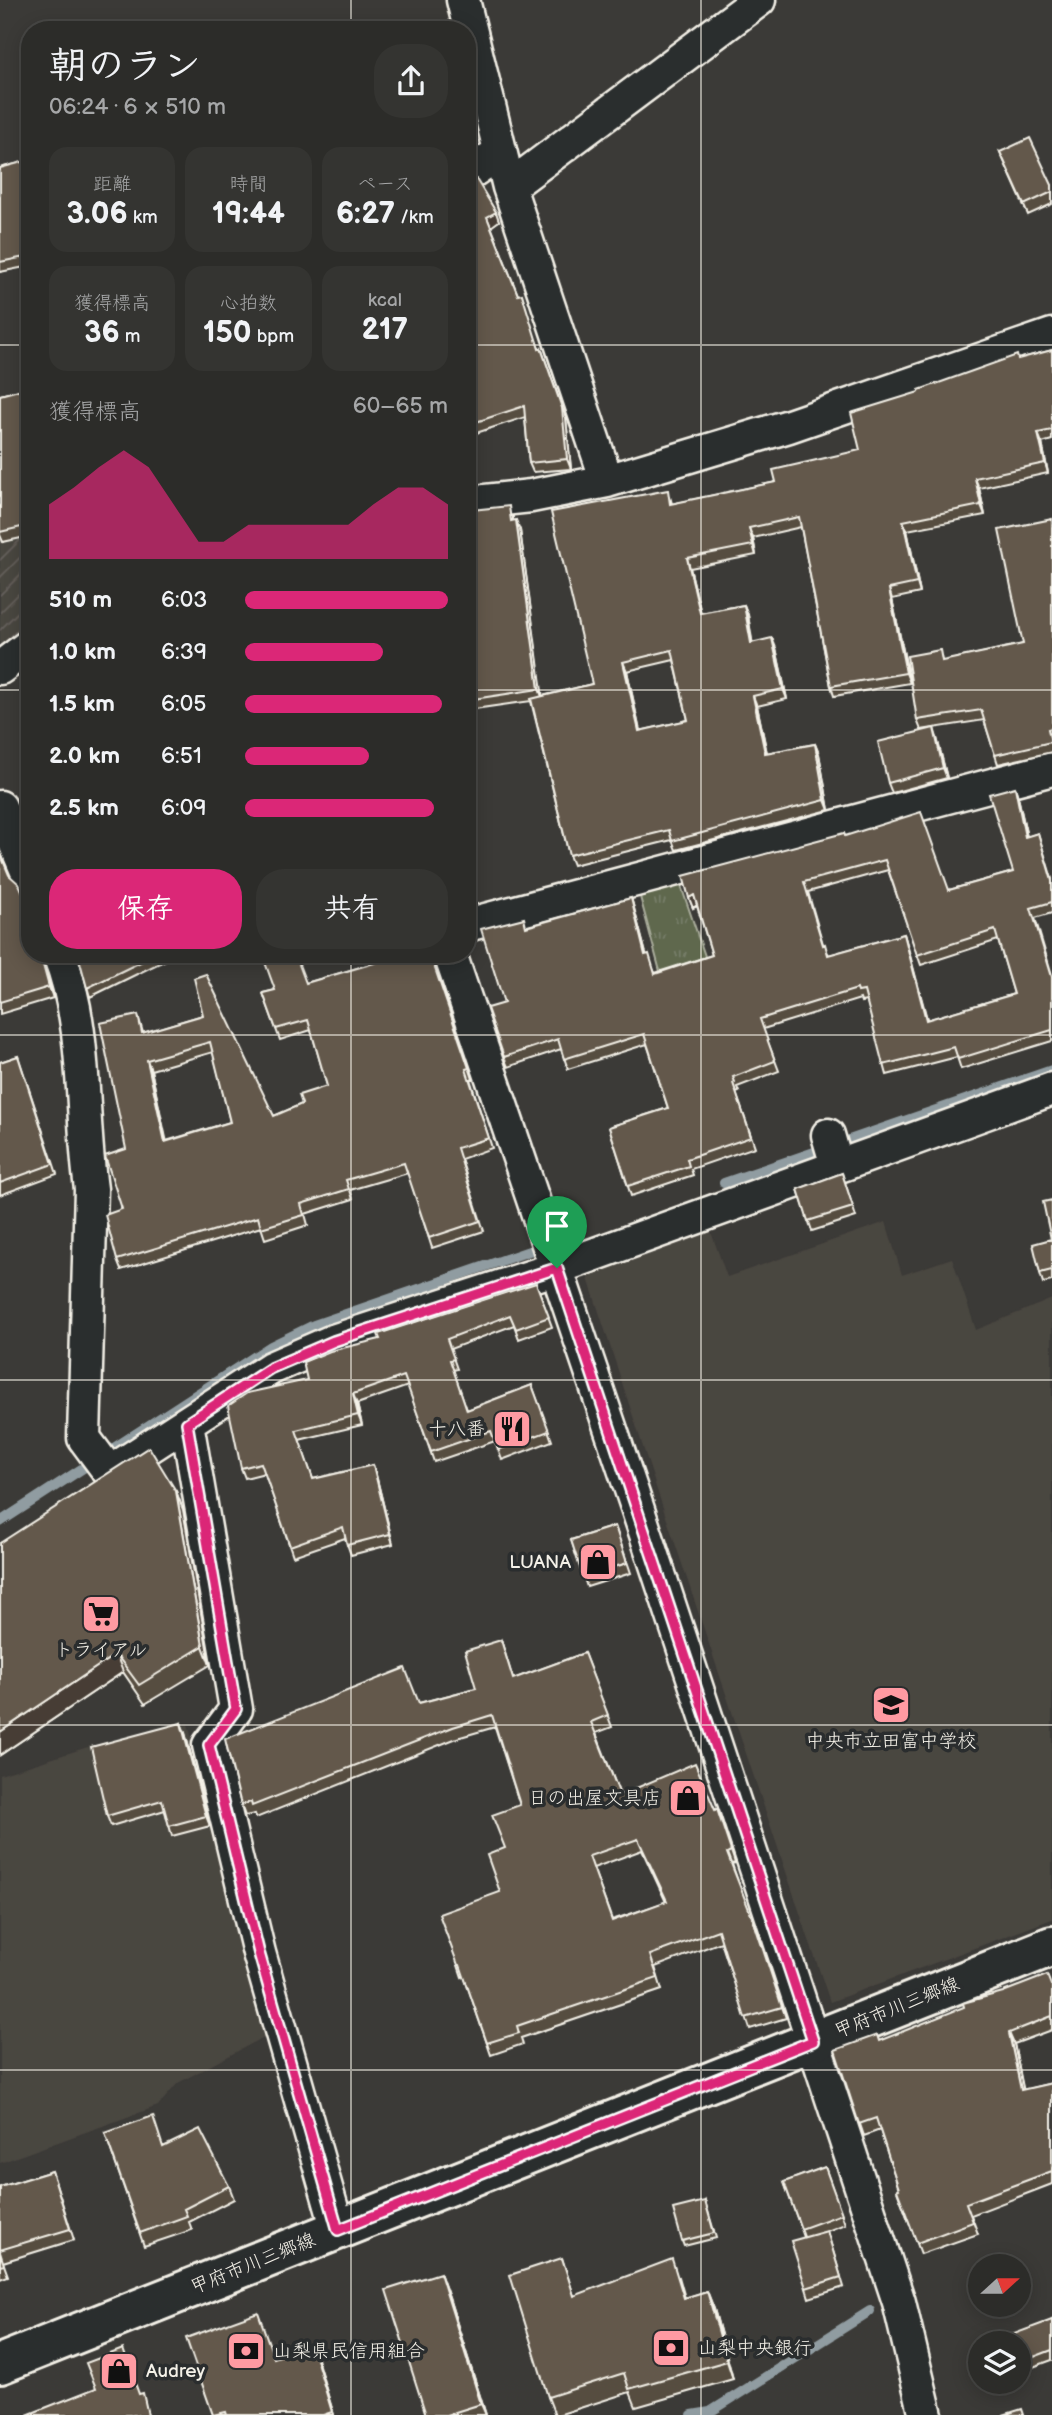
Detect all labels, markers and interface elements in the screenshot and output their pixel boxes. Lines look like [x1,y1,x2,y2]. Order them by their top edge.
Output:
text: 朝のラン [49,44,201,89]
button: share [374,44,448,118]
text: 06:24 · 6 × 510 m [49,93,226,121]
text: 距離 [93,173,131,196]
text: 時間 [229,173,268,196]
text: ペース [357,173,413,196]
text: 3.06 [67,196,128,232]
text: 19:44 [212,196,285,232]
text: 6:27 [336,196,395,232]
text: km [128,206,158,229]
text: /km [395,206,434,229]
text: kcal [368,289,402,312]
text: 獲得標高 [74,292,150,315]
text: 心拍数 [220,292,277,315]
text: 217 [362,312,408,348]
text: 36 [84,315,120,351]
text: 150 [203,315,252,351]
text: m [120,325,140,348]
text: bpm [252,325,294,348]
text: 60–65 m [353,392,448,420]
text: 獲得標高 [49,398,141,426]
text: 510 m [49,586,112,614]
text: 6:03 [161,586,207,614]
text: 1.0 km [49,638,116,666]
text: 6:39 [161,638,207,666]
text: 1.5 km [49,690,115,718]
text: 6:05 [161,690,206,718]
text: 2.0 km [49,742,120,770]
text: 6:51 [161,742,202,770]
text: 2.5 km [49,794,119,822]
text: 6:09 [161,794,207,822]
button: 保存 [49,869,242,949]
button: 共有 [256,869,448,949]
pin [527,1196,587,1268]
icon: arrive [538,1207,576,1245]
restaurant icon: 十八番 [491,1408,533,1450]
place label: 十八番 [428,1418,485,1441]
shop icon: LUANA [577,1541,619,1583]
place label: LUANA [509,1551,571,1574]
supermarket icon: トライアル [80,1593,122,1635]
place label: トライアル [54,1639,148,1662]
school or university icon: 中央市立田富中学校 [870,1684,912,1726]
place label: 中央市立田富中学校 [805,1730,977,1753]
shop icon: 日の出屋文具店 [667,1777,709,1819]
place label: 日の出屋文具店 [528,1787,661,1810]
street label: 甲府市川三郷線 [831,1972,963,2044]
street label: 甲府市川三郷線 [187,2228,319,2300]
north arrow [968,2254,1031,2317]
map controls [968,2254,1031,2394]
bank icon: 山梨中央銀行 [650,2327,692,2369]
bank icon: 山梨県民信用組合 [225,2330,267,2372]
button: layers [968,2331,1031,2394]
place label: 山梨中央銀行 [698,2337,812,2360]
place label: 山梨県民信用組合 [273,2340,425,2363]
shop icon: Audrey [98,2350,140,2392]
place label: Audrey [146,2360,205,2383]

